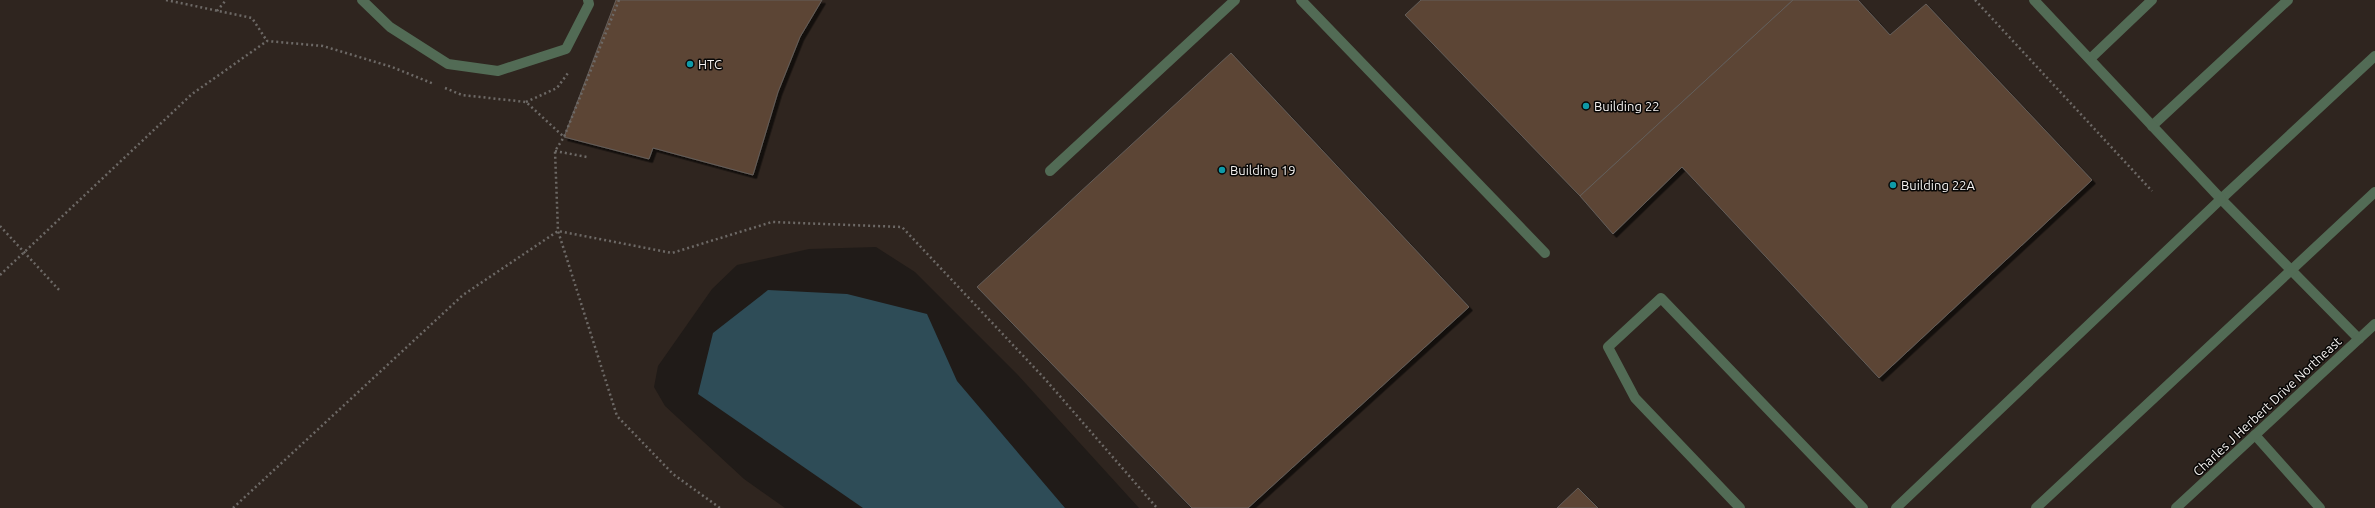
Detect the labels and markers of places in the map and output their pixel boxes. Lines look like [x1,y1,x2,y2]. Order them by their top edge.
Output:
place label: HTC [698,57,722,71]
marker: HTC [685,59,695,69]
place label: Building 22 [1594,99,1660,113]
marker: Building 22 [1581,101,1591,111]
place label: Building 19 [1230,163,1296,177]
marker: Building 19 [1217,165,1227,175]
place label: Building 22A [1901,178,1976,192]
marker: Building 22A [1888,180,1898,190]

